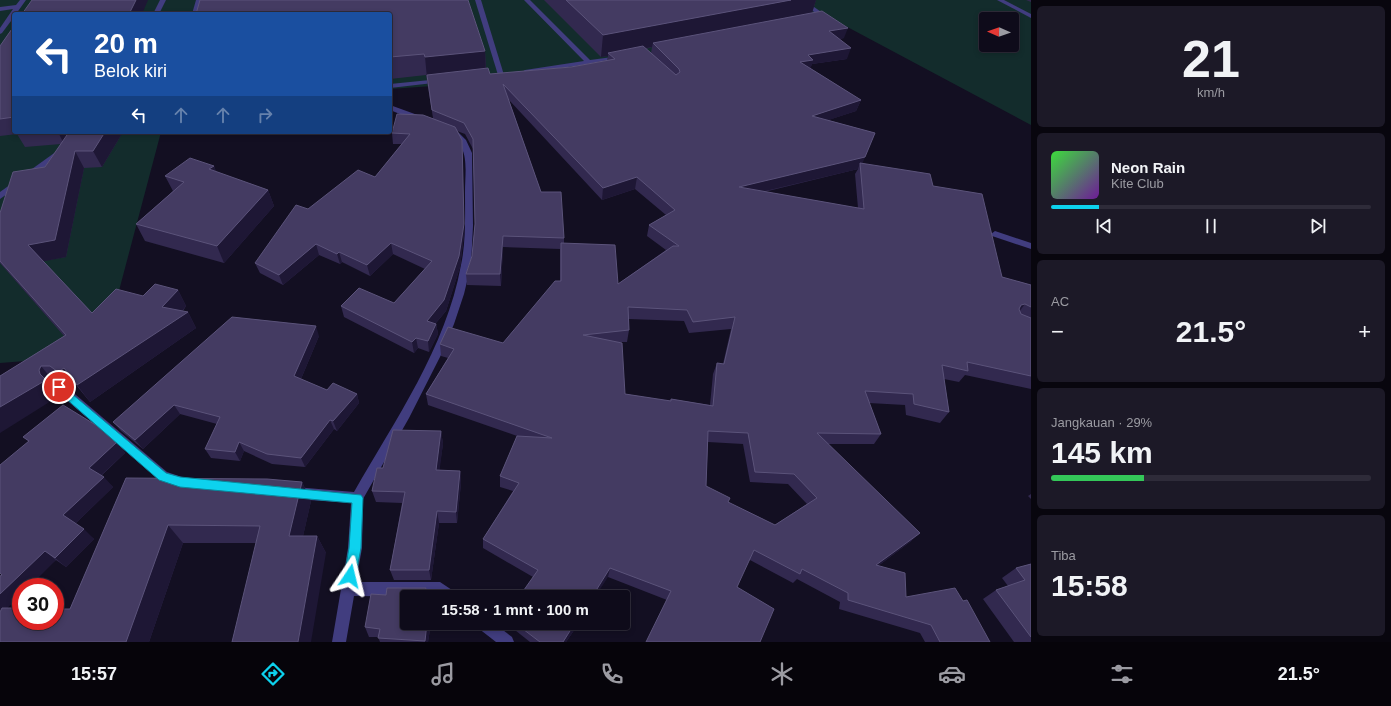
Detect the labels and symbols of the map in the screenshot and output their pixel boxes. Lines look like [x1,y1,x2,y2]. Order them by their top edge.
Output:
north arrow [979,12,1019,52]
pin [42,370,76,404]
position arrow [329,555,371,597]
speed limit sign: 30 [12,578,64,630]

